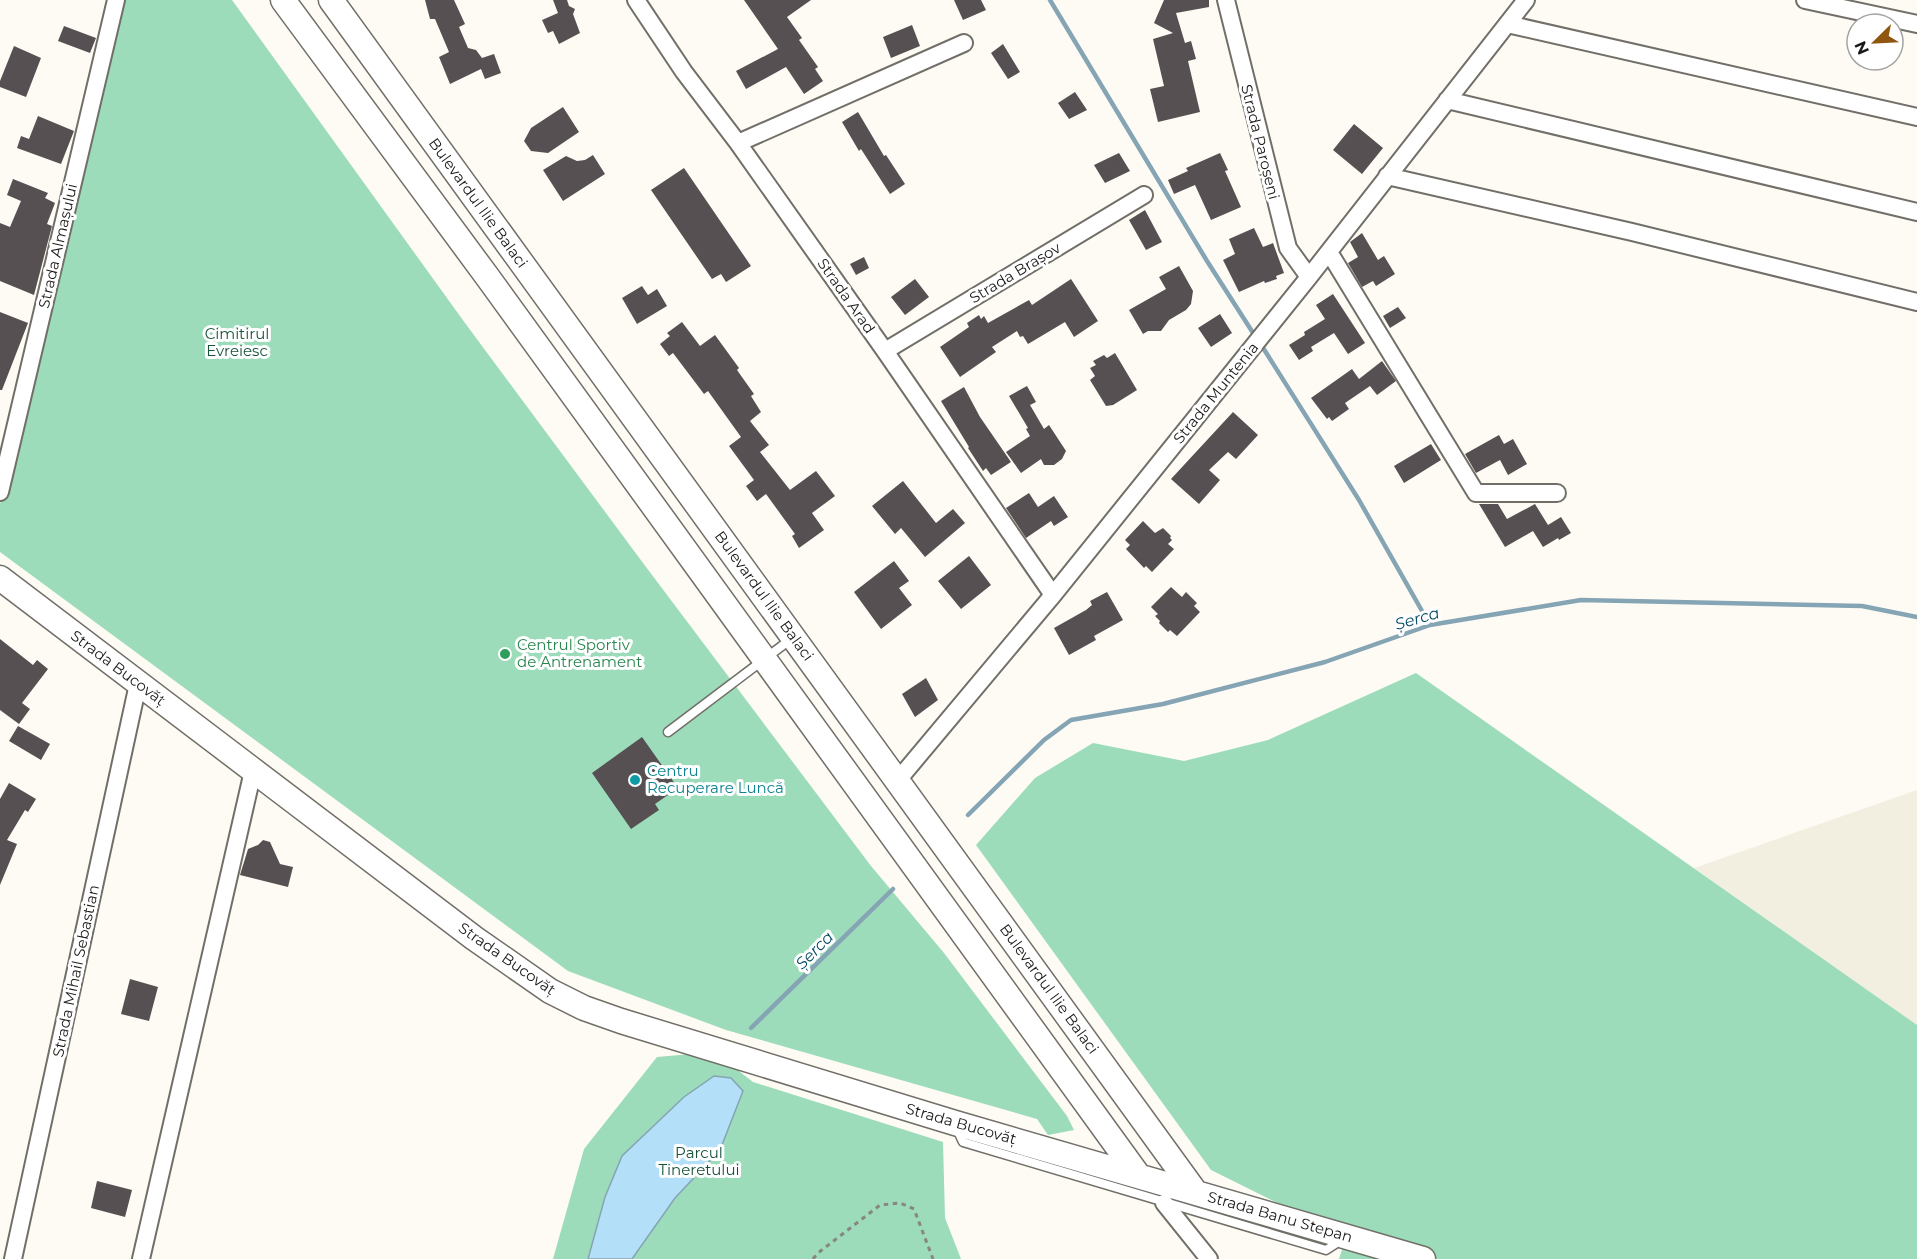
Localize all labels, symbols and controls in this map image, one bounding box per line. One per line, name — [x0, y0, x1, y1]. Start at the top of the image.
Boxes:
north arrow — [1845, 12, 1905, 72]
text: N — [1850, 38, 1873, 58]
street label: Strada Paroșeni — [1236, 82, 1284, 202]
street label: Bulevardul Ilie Balaci — [425, 134, 532, 271]
street label: Strada Almașului — [34, 182, 82, 310]
street label: Strada Brașov — [966, 238, 1065, 308]
street label: Strada Arad — [813, 254, 879, 337]
park label: Cimitirul Evreiesc — [205, 324, 269, 360]
street label: Strada Muntenia — [1169, 338, 1262, 447]
street label: Bulevardul Ilie Balaci — [711, 527, 818, 664]
water label: Șerca — [1393, 603, 1442, 635]
street label: Strada Bucovăț — [66, 626, 170, 710]
place label: Centrul Sportiv de Antrenament — [517, 635, 642, 671]
marker: Centrul Sportiv de Antrenament — [498, 647, 512, 661]
place label: Centru Recuperare Luncă — [647, 761, 784, 797]
marker: Centru Recuperare Luncă — [628, 773, 642, 787]
street label: Strada Mihail Sebastian — [48, 883, 103, 1059]
street label: Strada Bucovăț — [454, 918, 560, 1000]
street label: Bulevardul Ilie Balaci — [996, 920, 1103, 1057]
water label: Șerca — [792, 927, 838, 974]
street label: Strada Bucovăț — [903, 1099, 1019, 1149]
park label: Parcul Tineretului — [658, 1143, 740, 1179]
street label: Strada Banu Stepan — [1205, 1187, 1355, 1246]

